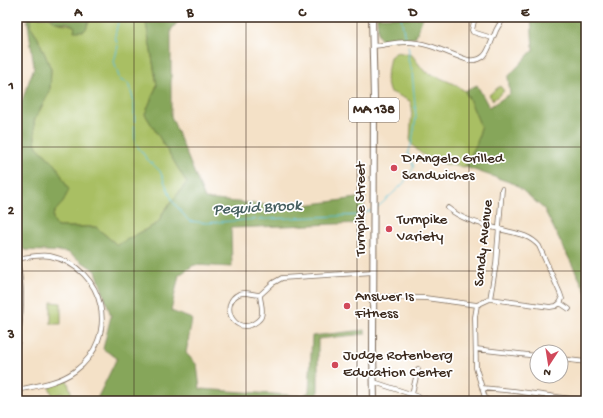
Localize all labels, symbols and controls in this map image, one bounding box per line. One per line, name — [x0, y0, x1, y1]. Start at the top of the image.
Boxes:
text: A — [73, 6, 83, 21]
text: B — [186, 6, 195, 21]
text: C — [297, 6, 307, 21]
text: D — [408, 6, 418, 21]
text: E — [521, 6, 530, 21]
text: 1 — [7, 79, 14, 94]
road number: MA 138 — [349, 98, 399, 122]
place label: D'Angelo Grilled Sandwiches — [401, 150, 505, 185]
street label: Turnpike Street — [352, 160, 370, 257]
marker: D'Angelo Grilled Sandwiches — [389, 163, 399, 173]
water label: Pequid Brook — [212, 197, 303, 221]
street label: Sandy Avenue — [470, 198, 498, 287]
text: 2 — [8, 204, 15, 219]
place label: Turnpike Variety — [396, 211, 448, 246]
marker: Turnpike Variety — [384, 224, 394, 234]
place label: Answer Is Fitness — [354, 288, 414, 323]
marker: Answer Is Fitness — [342, 301, 352, 311]
text: 3 — [7, 328, 15, 343]
north arrow — [529, 344, 569, 384]
place label: Judge Rotenberg Education Center — [343, 347, 453, 382]
marker: Judge Rotenberg Education Center — [330, 360, 340, 370]
text: N — [543, 365, 552, 378]

